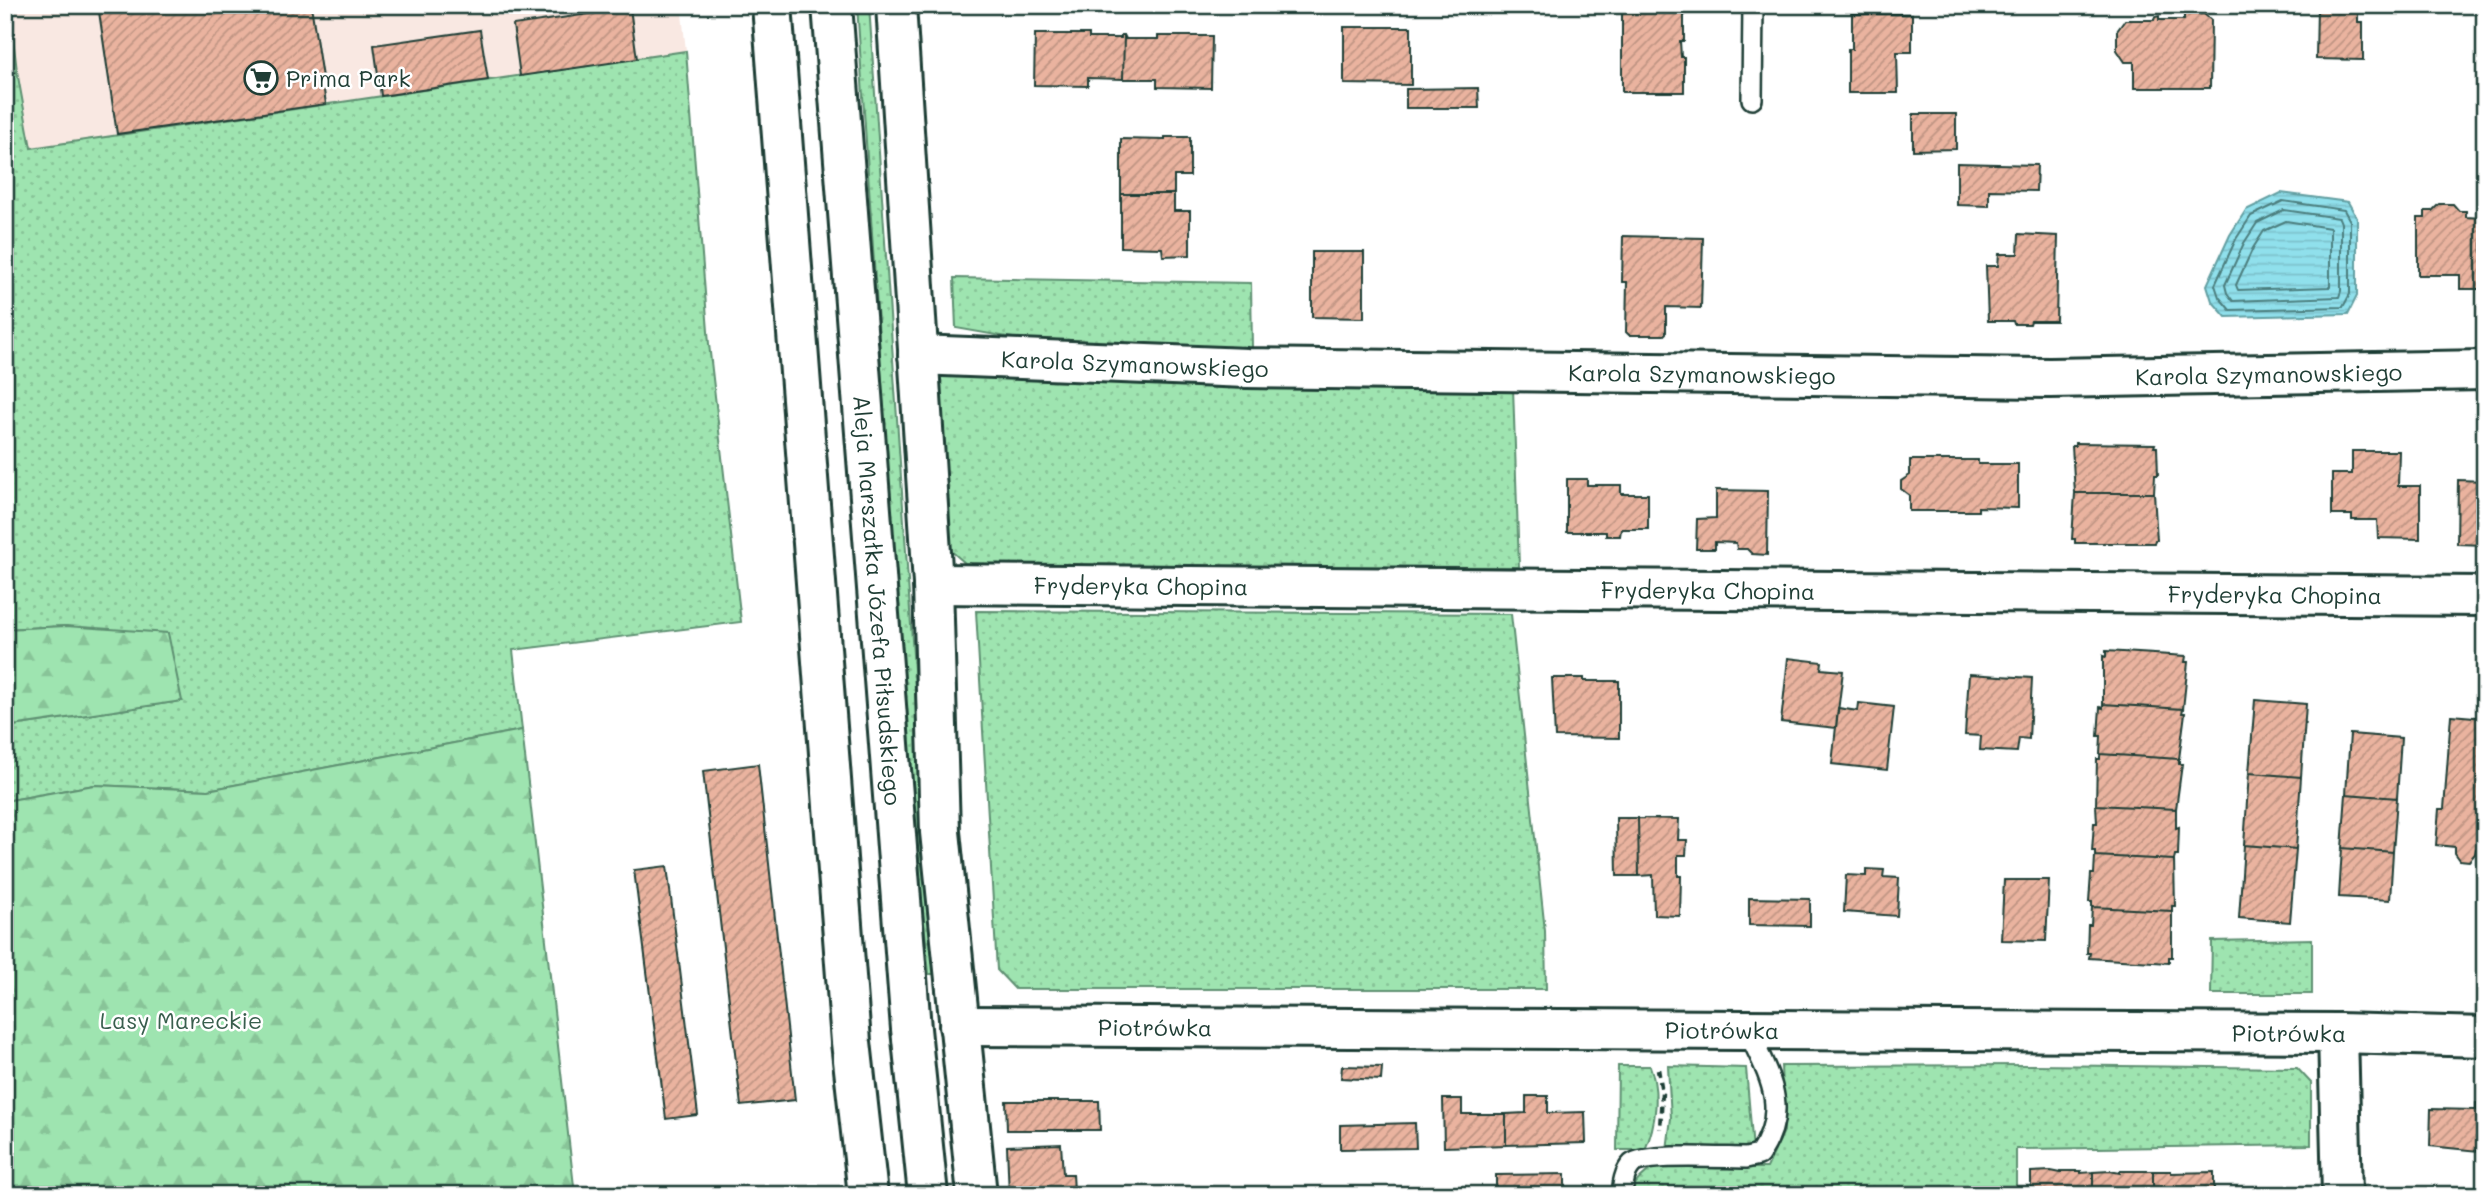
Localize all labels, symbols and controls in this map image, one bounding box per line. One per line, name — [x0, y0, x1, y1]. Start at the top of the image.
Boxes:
supermarket icon: Prima Park — [242, 59, 280, 97]
place label: Prima Park — [286, 63, 411, 93]
street label: Karola Szymanowskiego — [1001, 343, 1269, 383]
street label: Karola Szymanowskiego — [1568, 357, 1836, 390]
street label: Karola Szymanowskiego — [2135, 357, 2403, 391]
street label: Aleja Marszałka Józefa Piłsudskiego — [847, 394, 909, 806]
street label: Fryderyka Chopina — [1034, 570, 1248, 601]
street label: Fryderyka Chopina — [1601, 574, 1815, 606]
street label: Fryderyka Chopina — [2168, 579, 2382, 610]
park label: Lasy Mareckie — [100, 1005, 262, 1035]
street label: Piotrówka — [1098, 1012, 1212, 1042]
street label: Piotrówka — [1665, 1015, 1779, 1045]
street label: Piotrówka — [2232, 1017, 2347, 1048]

